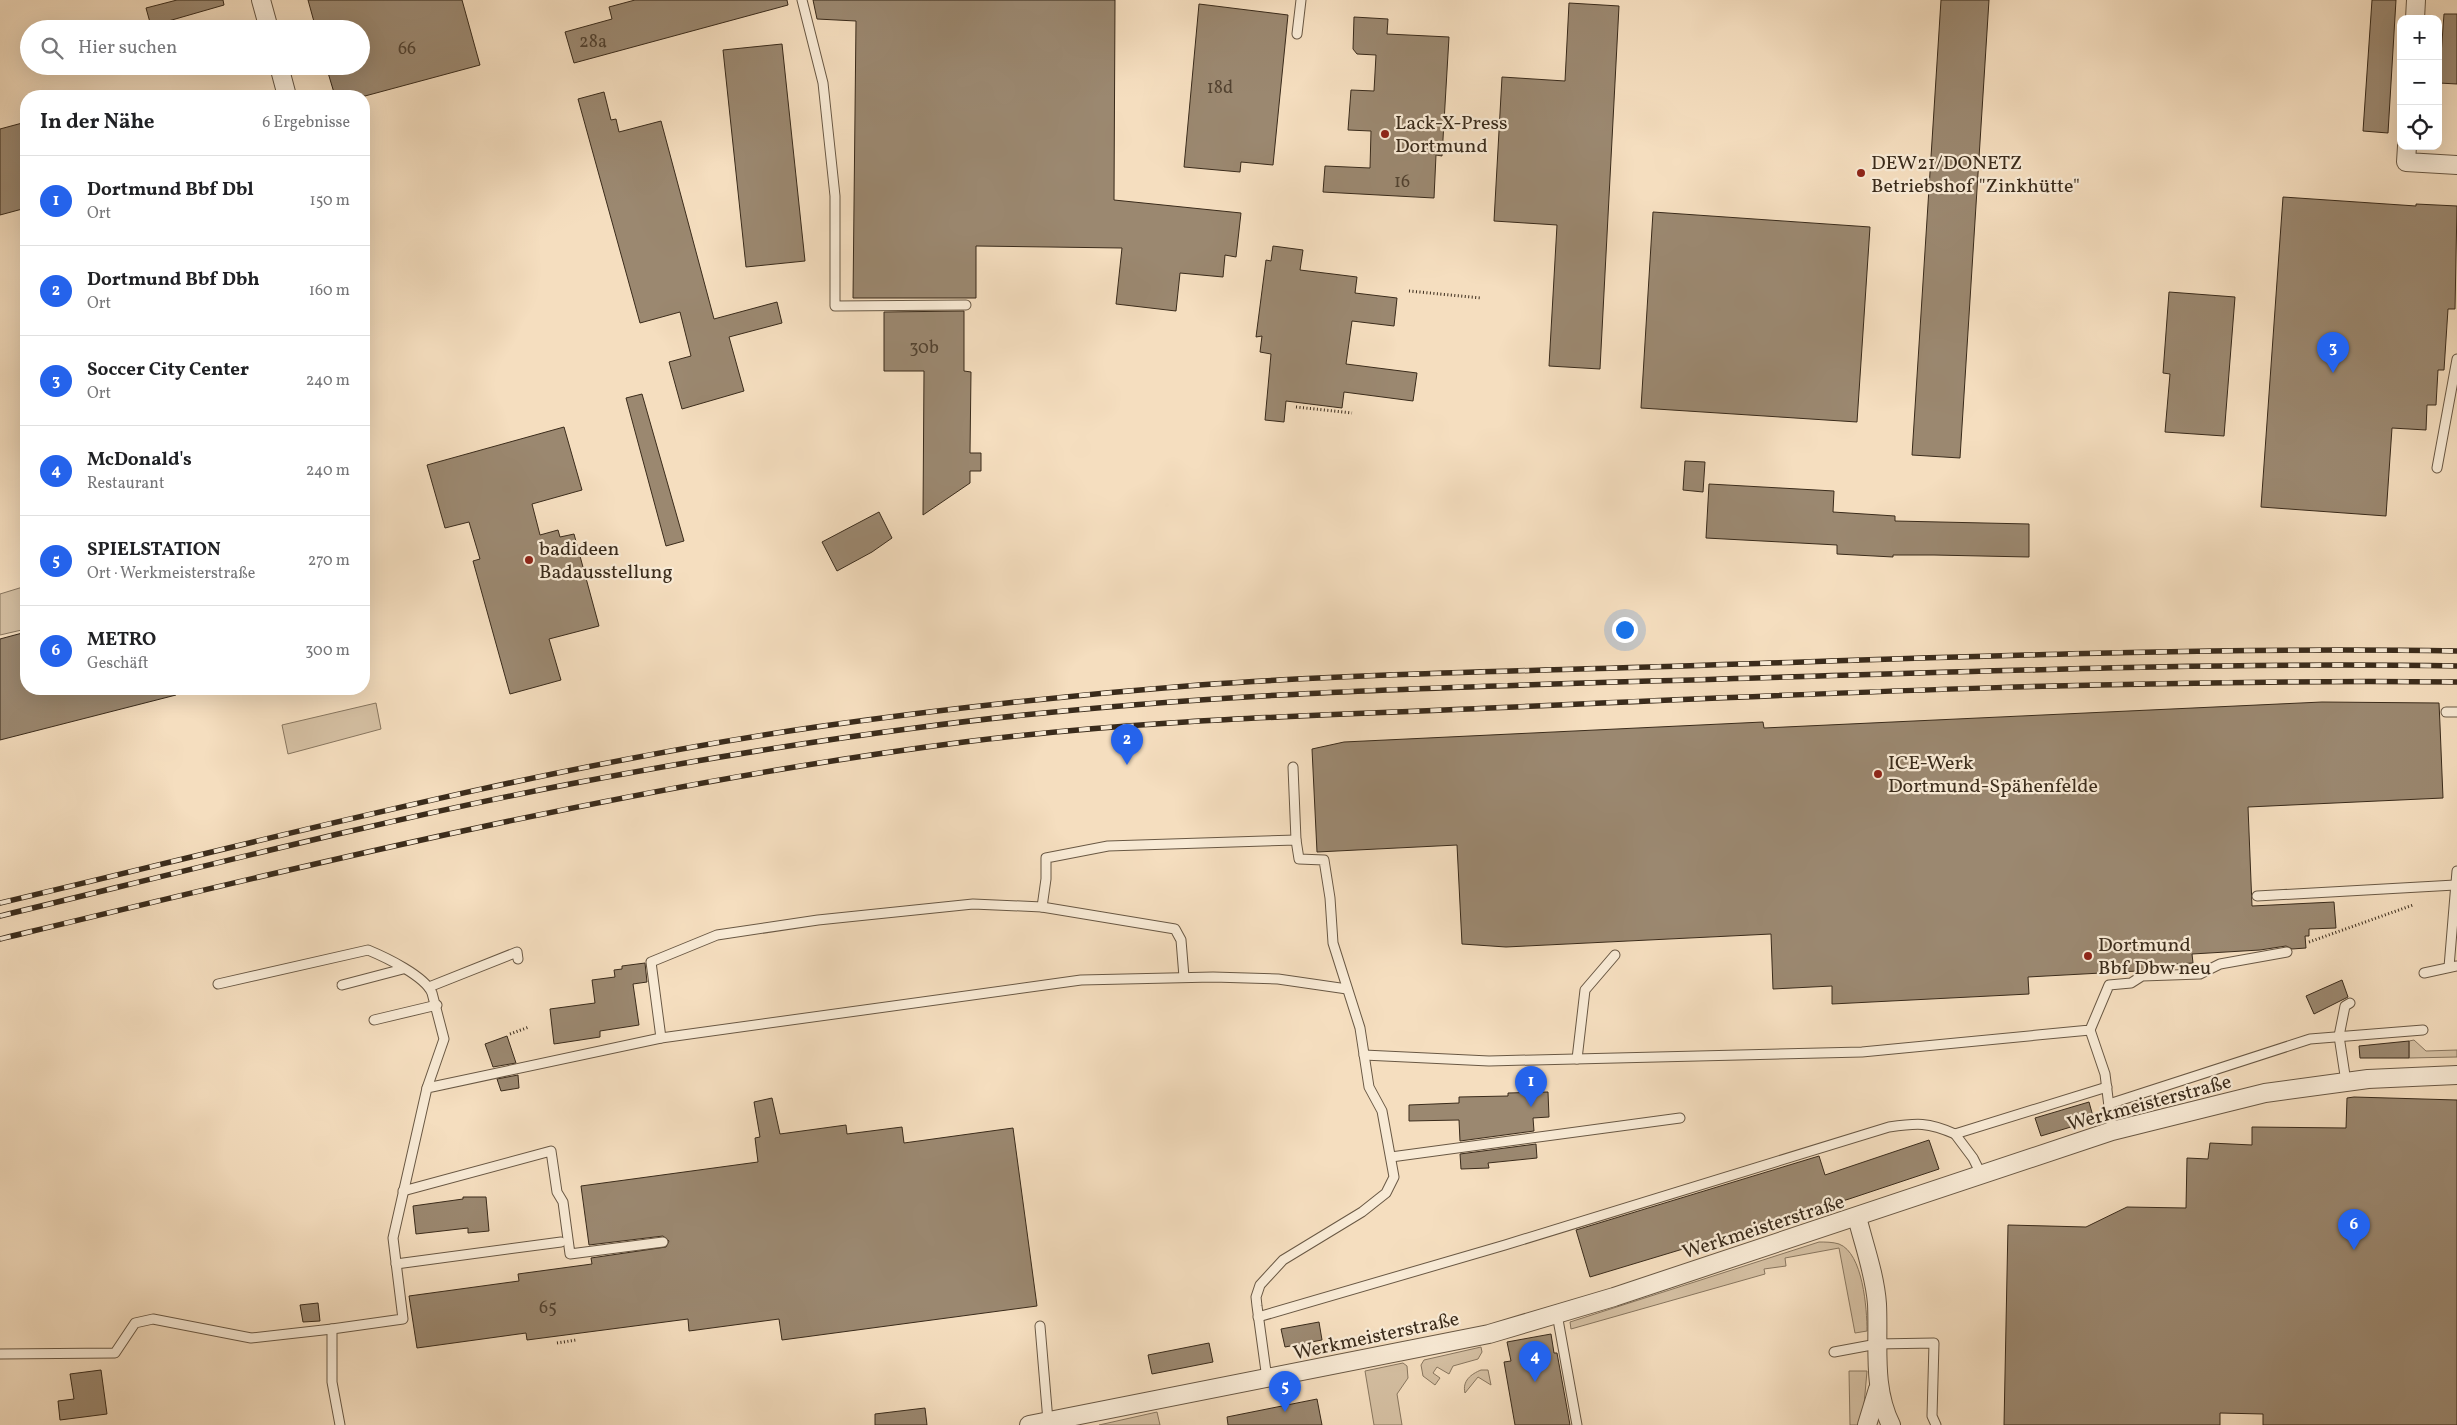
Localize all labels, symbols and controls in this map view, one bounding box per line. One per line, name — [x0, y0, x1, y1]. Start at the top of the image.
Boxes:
map controls — [2397, 15, 2442, 150]
button: + — [2397, 15, 2442, 60]
search box — [20, 20, 370, 75]
house number: 28a — [579, 30, 607, 55]
icon: search — [38, 34, 66, 62]
text: Hier suchen — [78, 35, 177, 61]
house number: 66 — [398, 37, 416, 62]
button: − — [2397, 60, 2442, 105]
house number: 18d — [1207, 76, 1233, 101]
button: locate — [2397, 105, 2442, 150]
text: In der Nähe — [40, 108, 155, 137]
place label: Lack-X-Press Dortmund — [1395, 110, 1508, 161]
text: 6 Ergebnisse — [262, 112, 350, 134]
marker: Lack-X-Press Dortmund — [1379, 128, 1391, 140]
place label: DEW21/DONETZ Betriebshof "Zinkhütte" — [1871, 150, 2080, 201]
marker: DEW21/DONETZ Betriebshof "Zinkhütte" — [1855, 167, 1867, 179]
house number: 16 — [1394, 170, 1410, 195]
text: Dortmund Bbf Dbl — [87, 177, 254, 203]
text: 1 — [53, 190, 59, 212]
text: 150 m — [309, 190, 350, 212]
text: Ort — [87, 203, 111, 225]
text: Dortmund Bbf Dbh — [87, 267, 260, 293]
text: 2 — [52, 280, 60, 302]
text: 160 m — [309, 280, 350, 302]
text: Ort — [87, 293, 111, 315]
pin: 3 — [2317, 332, 2349, 373]
house number: 30b — [909, 336, 939, 361]
text: Soccer City Center — [87, 357, 249, 383]
text: 3 — [52, 370, 60, 392]
text: 240 m — [306, 370, 350, 392]
text: Ort — [87, 383, 111, 405]
text: McDonald's — [87, 447, 192, 473]
text: 4 — [51, 460, 61, 482]
text: 240 m — [306, 460, 350, 482]
text: Restaurant — [87, 473, 165, 495]
place label: badideen Badausstellung — [539, 536, 673, 587]
text: SPIELSTATION — [87, 537, 221, 563]
text: 5 — [52, 550, 60, 572]
text: 270 m — [308, 550, 350, 572]
marker: badideen Badausstellung — [523, 554, 535, 566]
text: Ort · Werkmeisterstraße — [87, 563, 255, 585]
your location — [1612, 617, 1638, 643]
text: METRO — [87, 627, 156, 653]
text: 6 — [52, 640, 60, 662]
text: 300 m — [305, 640, 350, 662]
text: Geschäft — [87, 653, 148, 675]
pin: 2 — [1111, 724, 1143, 765]
place label: ICE-Werk Dortmund-Spähenfelde — [1888, 750, 2098, 801]
marker: ICE-Werk Dortmund-Spähenfelde — [1872, 768, 1884, 780]
place label: Dortmund Bbf Dbw neu — [2098, 932, 2211, 983]
marker: Dortmund Bbf Dbw neu — [2082, 950, 2094, 962]
pin: 1 — [1515, 1066, 1547, 1107]
street label: Werkmeisterstraße — [2064, 1069, 2235, 1139]
street label: Werkmeisterstraße — [1679, 1188, 1848, 1267]
pin: 6 — [2338, 1209, 2370, 1250]
house number: 65 — [539, 1296, 557, 1321]
street label: Werkmeisterstraße — [1291, 1306, 1462, 1368]
pin: 4 — [1519, 1341, 1551, 1382]
pin: 5 — [1269, 1371, 1301, 1412]

